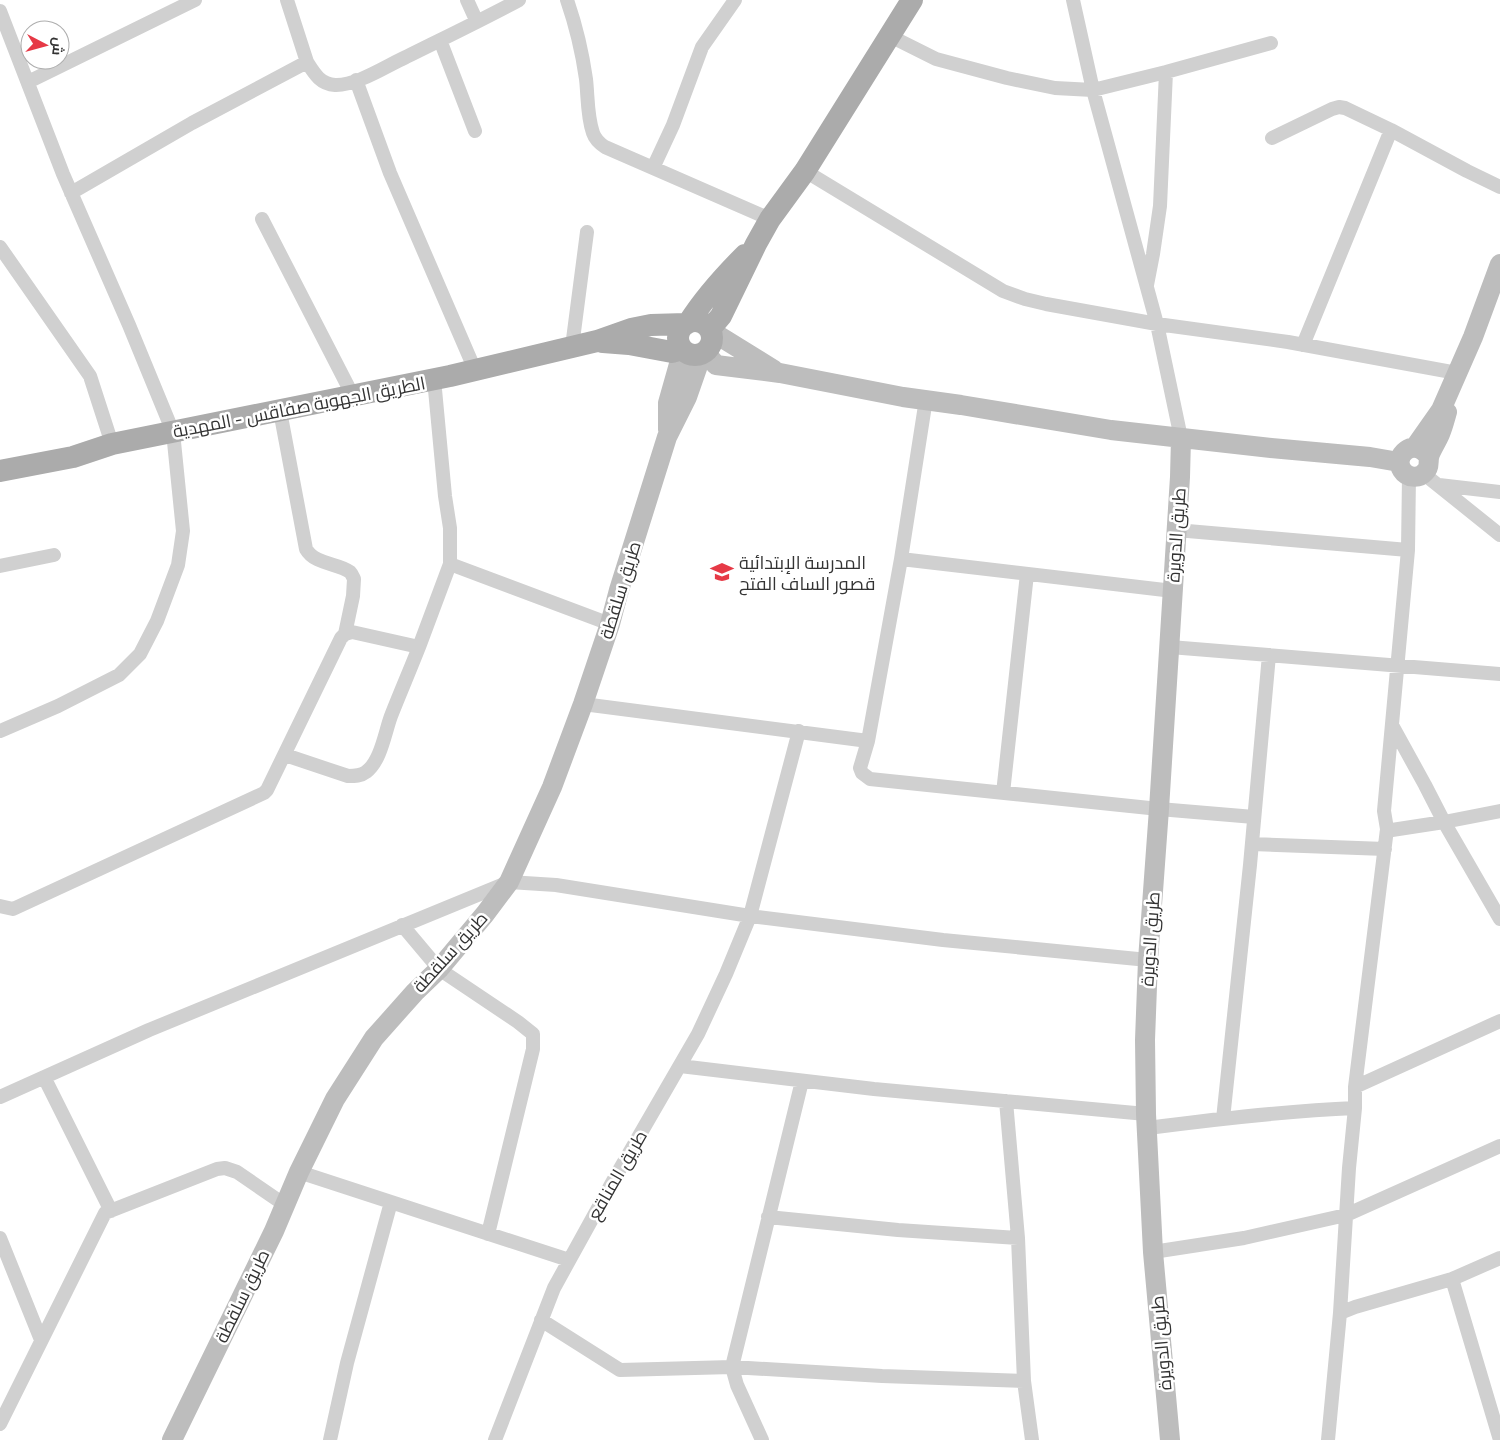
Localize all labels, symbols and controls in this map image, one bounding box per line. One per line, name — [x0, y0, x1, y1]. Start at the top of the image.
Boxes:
north arrow — [20, 20, 70, 70]
text: ش — [47, 36, 70, 56]
street label: الطريق الجهوية صفاقس - المهدية — [171, 369, 427, 445]
street label: طريق الدويرة — [1159, 487, 1193, 583]
street label: طريق سلقطة — [592, 538, 648, 642]
place label: المدرسة الإبتدائية قصور الساف الفتح — [739, 549, 875, 597]
school or university icon: المدرسة الإبتدائية قصور الساف الفتح — [709, 559, 735, 585]
street label: طريق الدويرة — [1133, 891, 1167, 987]
street label: طريق سلقطة — [406, 905, 494, 999]
street label: طريق المناقع — [580, 1125, 654, 1225]
street label: طريق سلقطة — [208, 1245, 276, 1347]
street label: طريق الدويرة — [1143, 1294, 1179, 1392]

